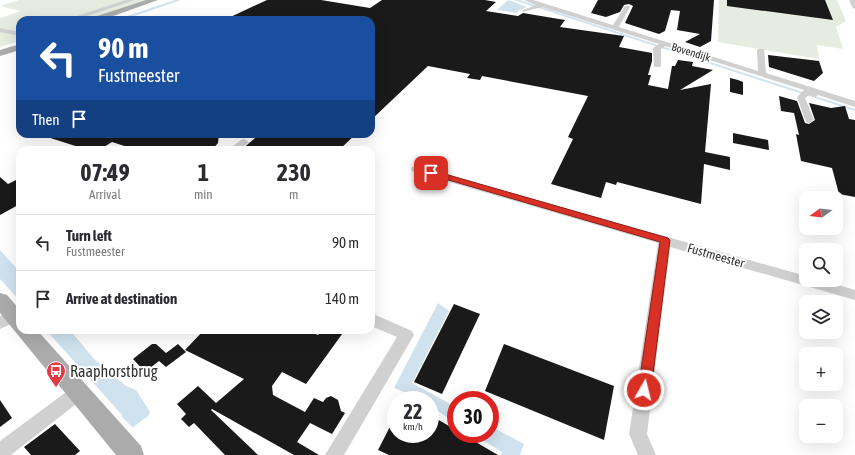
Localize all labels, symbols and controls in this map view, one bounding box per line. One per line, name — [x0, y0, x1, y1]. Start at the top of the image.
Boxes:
icon: left — [32, 32, 84, 84]
text: 90 m — [98, 32, 148, 64]
street label: Bovendijk — [670, 40, 712, 64]
text: Fustmeester — [98, 65, 179, 86]
icon: arrive — [68, 108, 90, 130]
text: Then — [32, 111, 60, 128]
pin — [414, 156, 448, 190]
text: 07:49 — [80, 159, 130, 186]
text: 1 — [198, 159, 209, 186]
text: 230 — [277, 159, 311, 186]
icon: arrive — [420, 162, 442, 184]
text: Arrival — [89, 187, 121, 202]
text: min — [194, 187, 213, 202]
text: m — [289, 187, 298, 202]
north arrow — [799, 191, 843, 235]
map controls — [799, 191, 843, 443]
text: Turn left — [66, 227, 112, 244]
icon: left — [32, 232, 54, 254]
text: 90 m — [332, 234, 359, 251]
street label: Fustmeester — [686, 240, 746, 271]
button: search — [799, 243, 843, 287]
text: Fustmeester — [66, 244, 125, 259]
icon: arrive — [32, 288, 54, 310]
text: Arrive at destination — [66, 290, 177, 307]
text: 140 m — [325, 290, 359, 307]
button: layers — [799, 295, 843, 339]
button: + — [799, 347, 843, 391]
bus stop icon: Raaphorstbrug — [45, 360, 67, 388]
place label: Raaphorstbrug — [70, 362, 158, 381]
position arrow — [623, 369, 665, 411]
speed limit sign: 30 — [447, 391, 499, 443]
button: − — [799, 399, 843, 443]
text: 22 — [404, 400, 422, 423]
text: km/h — [403, 421, 423, 432]

